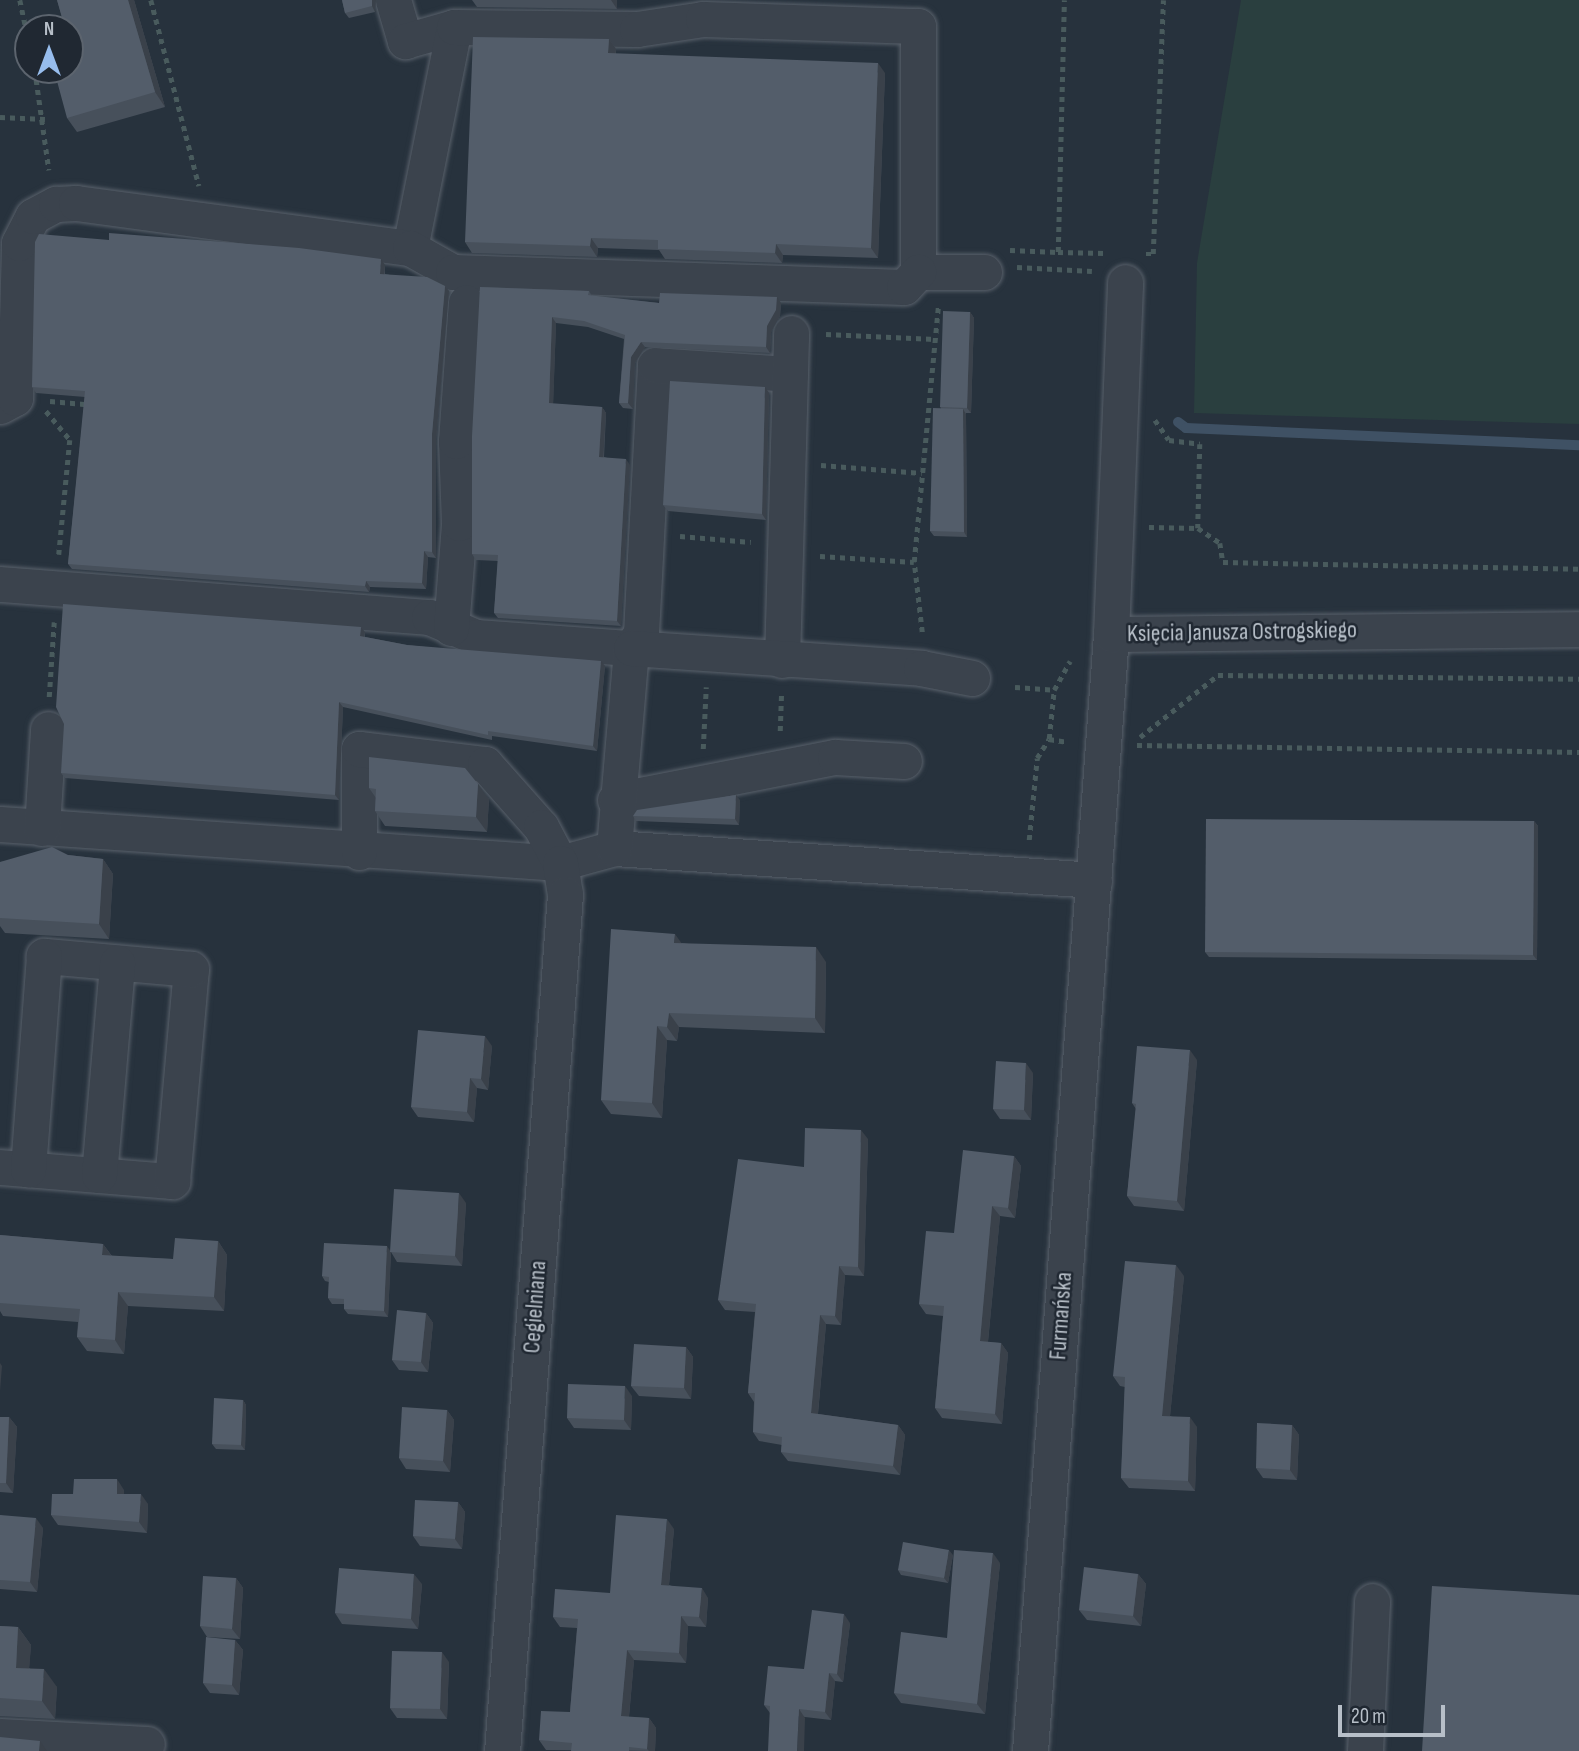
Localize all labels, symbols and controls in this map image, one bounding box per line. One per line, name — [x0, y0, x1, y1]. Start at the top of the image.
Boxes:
north arrow — [14, 14, 84, 84]
text: N — [44, 18, 54, 41]
street label: Księcia Janusza Ostrogskiego — [1127, 616, 1357, 648]
street label: Cegielniana — [517, 1260, 553, 1354]
street label: Furmańska — [1044, 1271, 1078, 1361]
scale bar — [1341, 1692, 1448, 1736]
text: 20 m — [1351, 1704, 1386, 1729]

